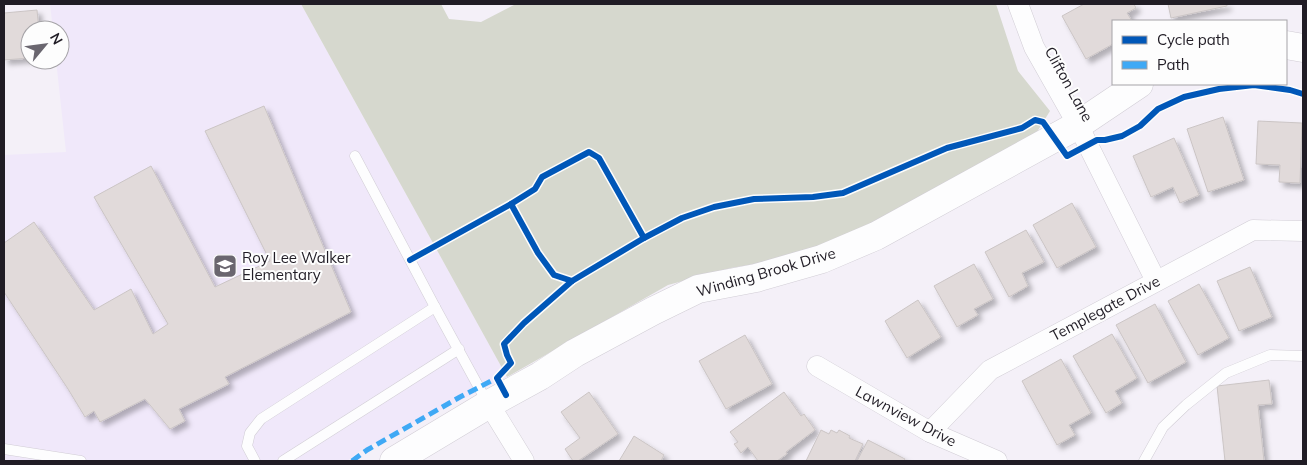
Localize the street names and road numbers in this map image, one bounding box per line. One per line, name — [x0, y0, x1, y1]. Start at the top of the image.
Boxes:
street label: Clifton Lane — [1041, 43, 1097, 125]
street label: Winding Brook Drive — [694, 243, 838, 301]
street label: Templegate Drive — [1047, 271, 1163, 345]
street label: Lawnview Drive — [852, 381, 960, 451]

